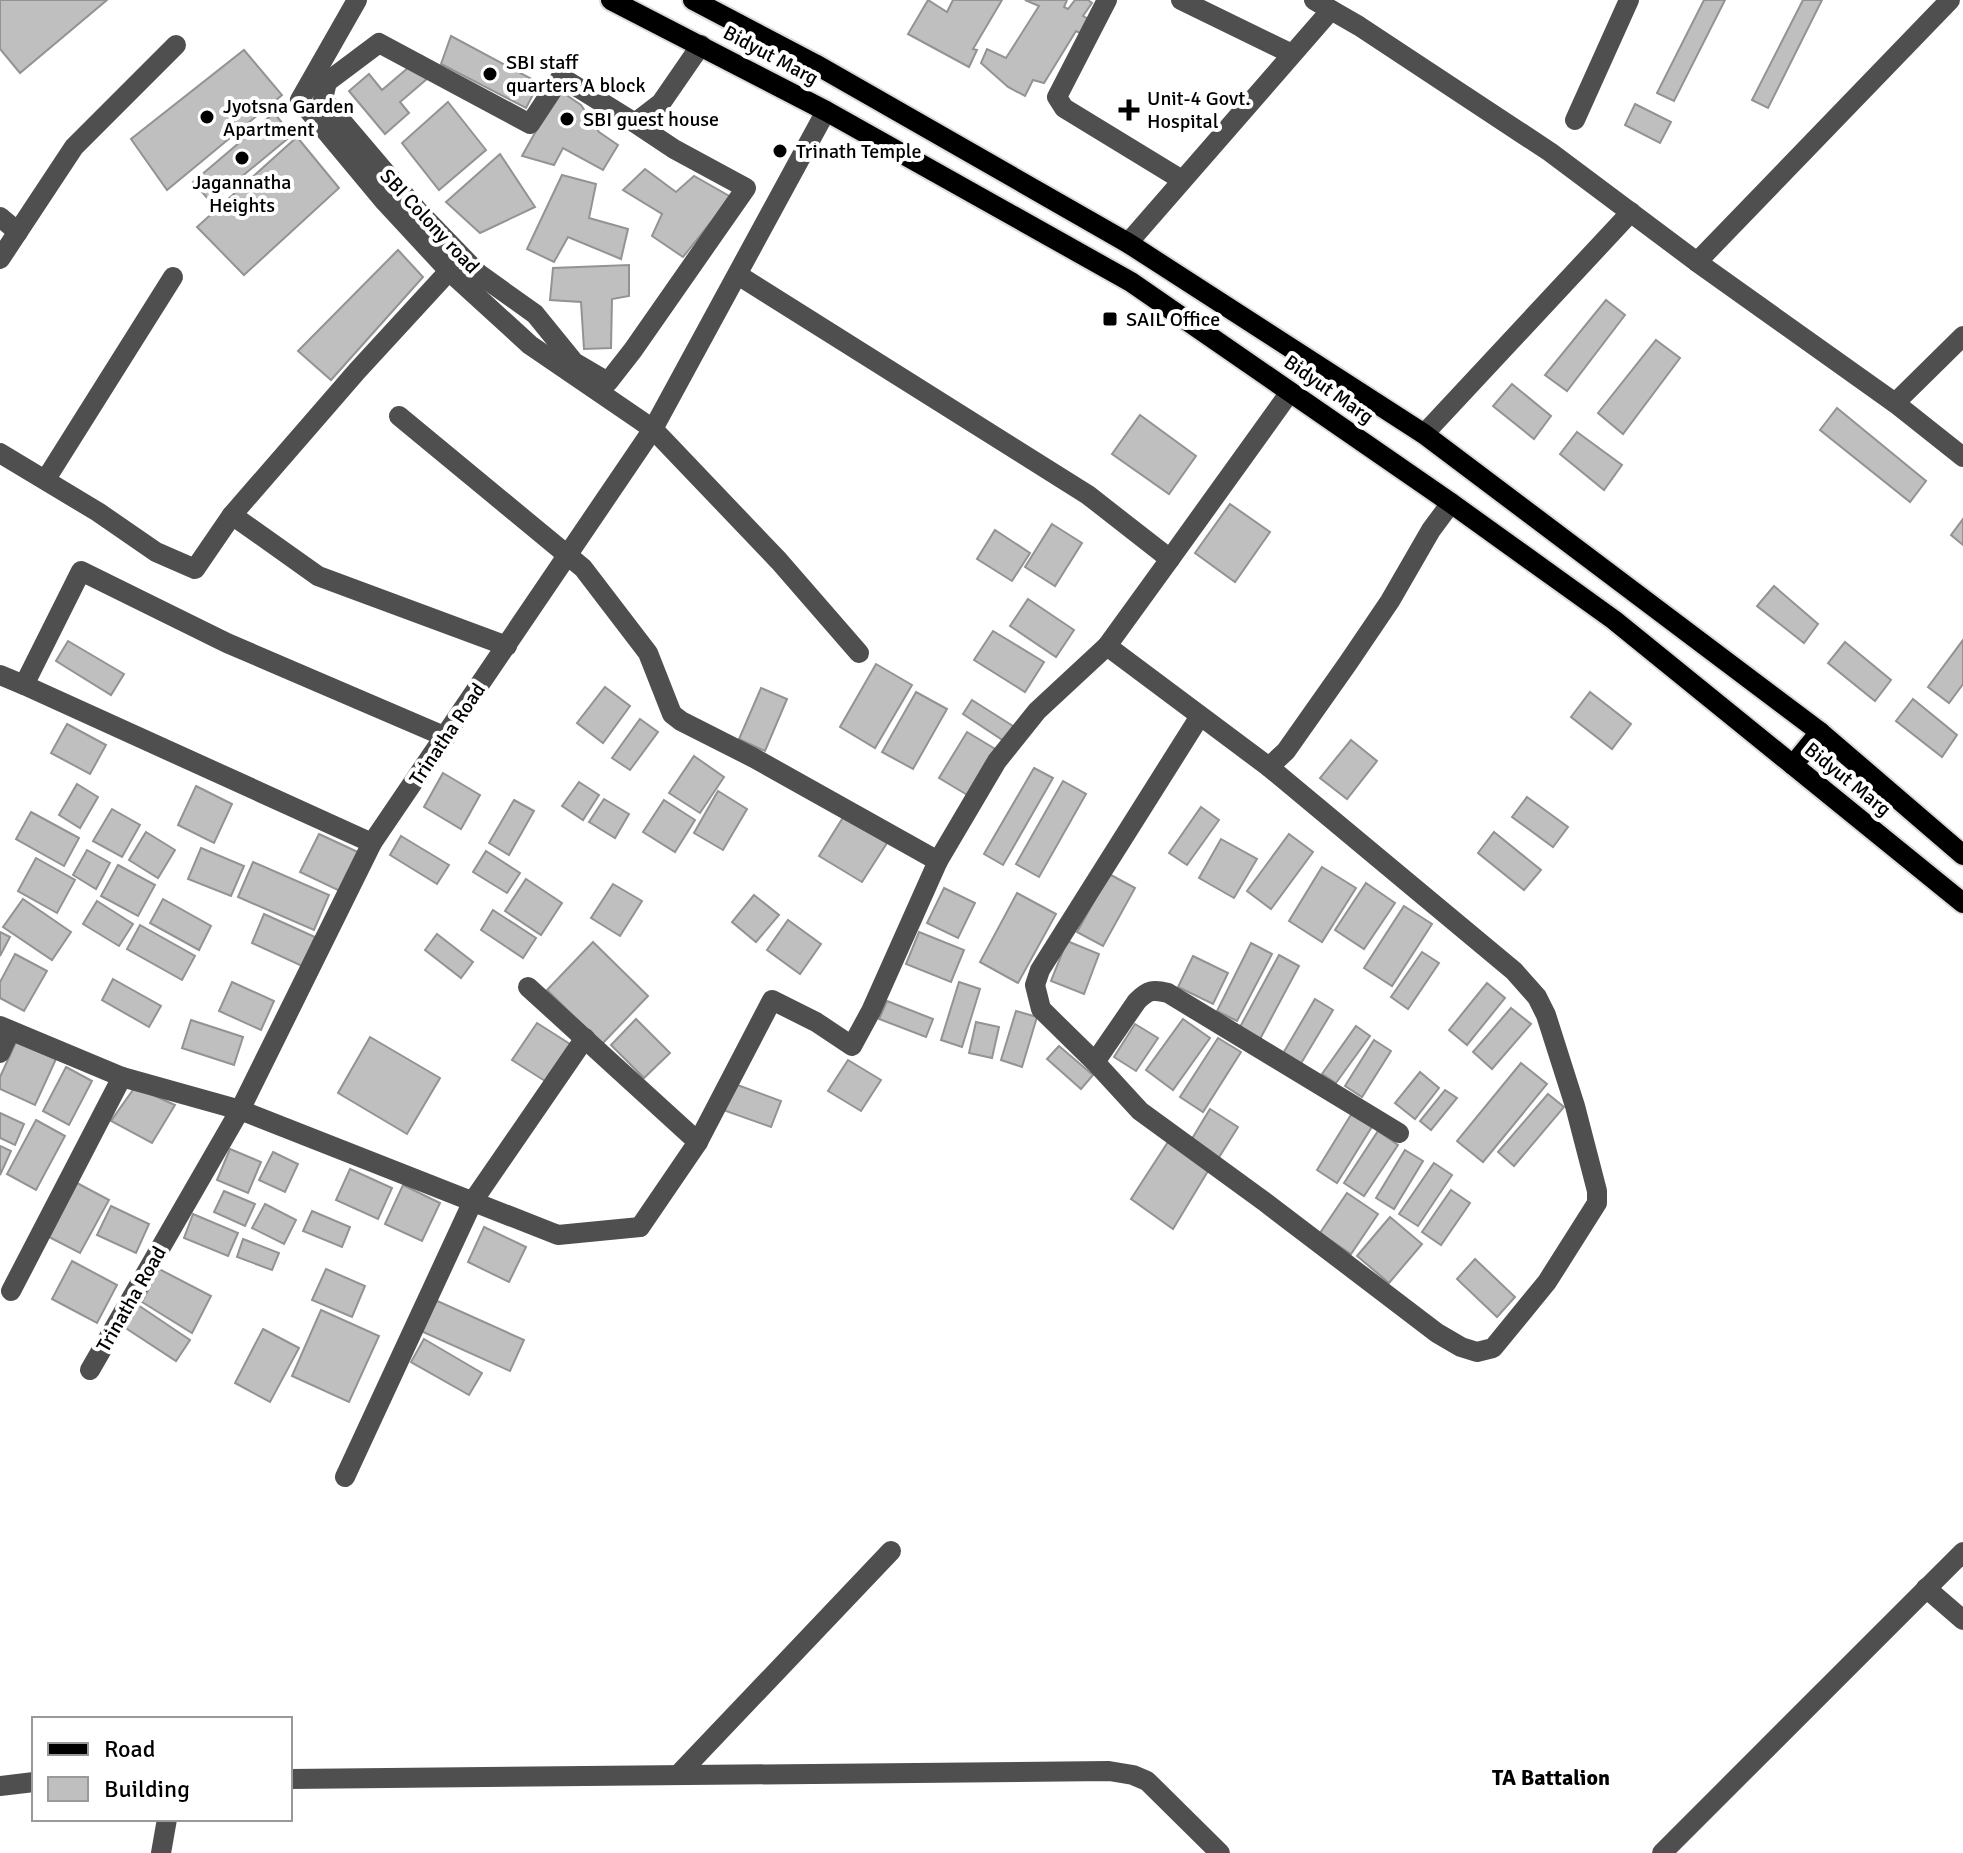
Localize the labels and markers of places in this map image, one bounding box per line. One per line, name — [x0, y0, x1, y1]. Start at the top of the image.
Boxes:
place label: SBI staff quarters A block — [506, 50, 645, 98]
marker: SBI staff quarters A block — [481, 65, 499, 83]
place label: Unit-4 Govt. Hospital — [1147, 86, 1251, 134]
place label: Jyotsna Garden Apartment — [223, 94, 354, 142]
marker: Unit-4 Govt. Hospital — [1118, 99, 1140, 121]
place label: SBI guest house — [583, 107, 719, 132]
marker: Jyotsna Garden Apartment — [198, 108, 216, 126]
marker: SBI guest house — [558, 110, 576, 128]
place label: Trinath Temple — [796, 139, 922, 164]
marker: Trinath Temple — [771, 142, 789, 160]
marker: Jagannatha Heights — [233, 149, 251, 167]
place label: Jagannatha Heights — [193, 170, 291, 218]
place label: SAIL Office — [1126, 307, 1220, 332]
marker: SAIL Office — [1101, 310, 1119, 328]

